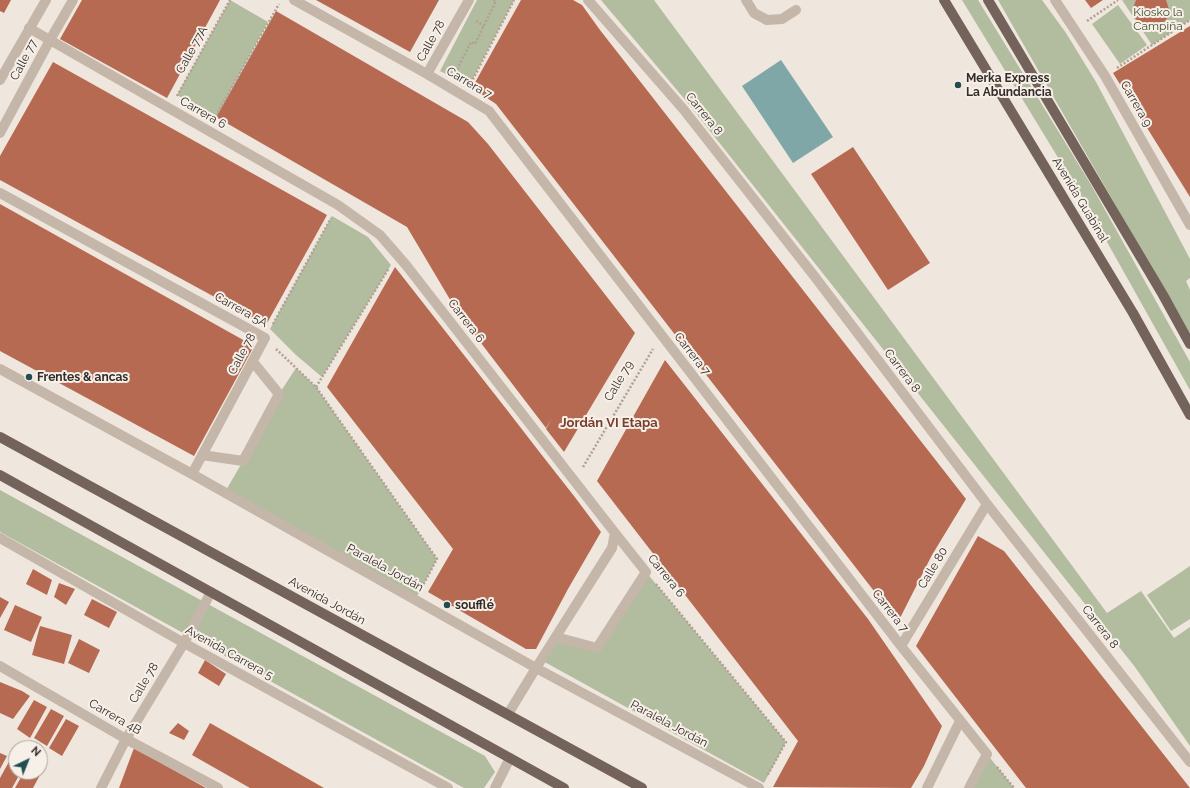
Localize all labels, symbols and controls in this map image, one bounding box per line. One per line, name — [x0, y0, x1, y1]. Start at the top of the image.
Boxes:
park label: Kiosko la Campiña — [1133, 5, 1183, 33]
street label: Calle 78 — [414, 18, 448, 64]
street label: Calle 77A — [173, 24, 211, 76]
street label: Calle 77 — [7, 37, 41, 83]
street label: Carrera 7 — [444, 64, 494, 102]
place label: Merka Express La Abundancia — [966, 71, 1052, 99]
street label: Carrera 9 — [1117, 78, 1155, 130]
marker: Merka Express La Abundancia — [953, 80, 963, 90]
street label: Carrera 8 — [682, 90, 726, 138]
street label: Carrera 6 — [177, 94, 229, 132]
street label: Avenida Guabinal — [1049, 155, 1111, 245]
street label: Carrera 5A — [212, 290, 270, 330]
street label: Carrera 6 — [445, 296, 487, 346]
street label: Carrera 7 — [671, 330, 713, 378]
street label: Calle 78 — [225, 331, 259, 377]
street label: Carrera 8 — [881, 346, 923, 396]
street label: Calle 79 — [601, 358, 637, 404]
place label: Frentes & ancas — [37, 370, 128, 384]
marker: Frentes & ancas — [24, 372, 34, 382]
district label: Jordán VI Etapa — [560, 415, 658, 431]
street label: Paralela Jordán — [344, 541, 426, 595]
street label: Calle 80 — [915, 545, 951, 591]
street label: Carrera 6 — [644, 552, 688, 600]
street label: Avenida Jordán — [286, 574, 368, 628]
street label: Carrera 7 — [869, 587, 911, 635]
place label: soufflé — [455, 598, 494, 612]
marker: soufflé — [442, 600, 452, 610]
street label: Carrera 8 — [1079, 602, 1121, 652]
street label: Avenida Carrera 5 — [183, 623, 275, 683]
street label: Calle 78 — [126, 660, 162, 706]
street label: Carrera 4B — [86, 696, 144, 738]
street label: Paralela Jordán — [628, 698, 710, 750]
north arrow — [8, 740, 48, 780]
text: N — [28, 744, 43, 759]

